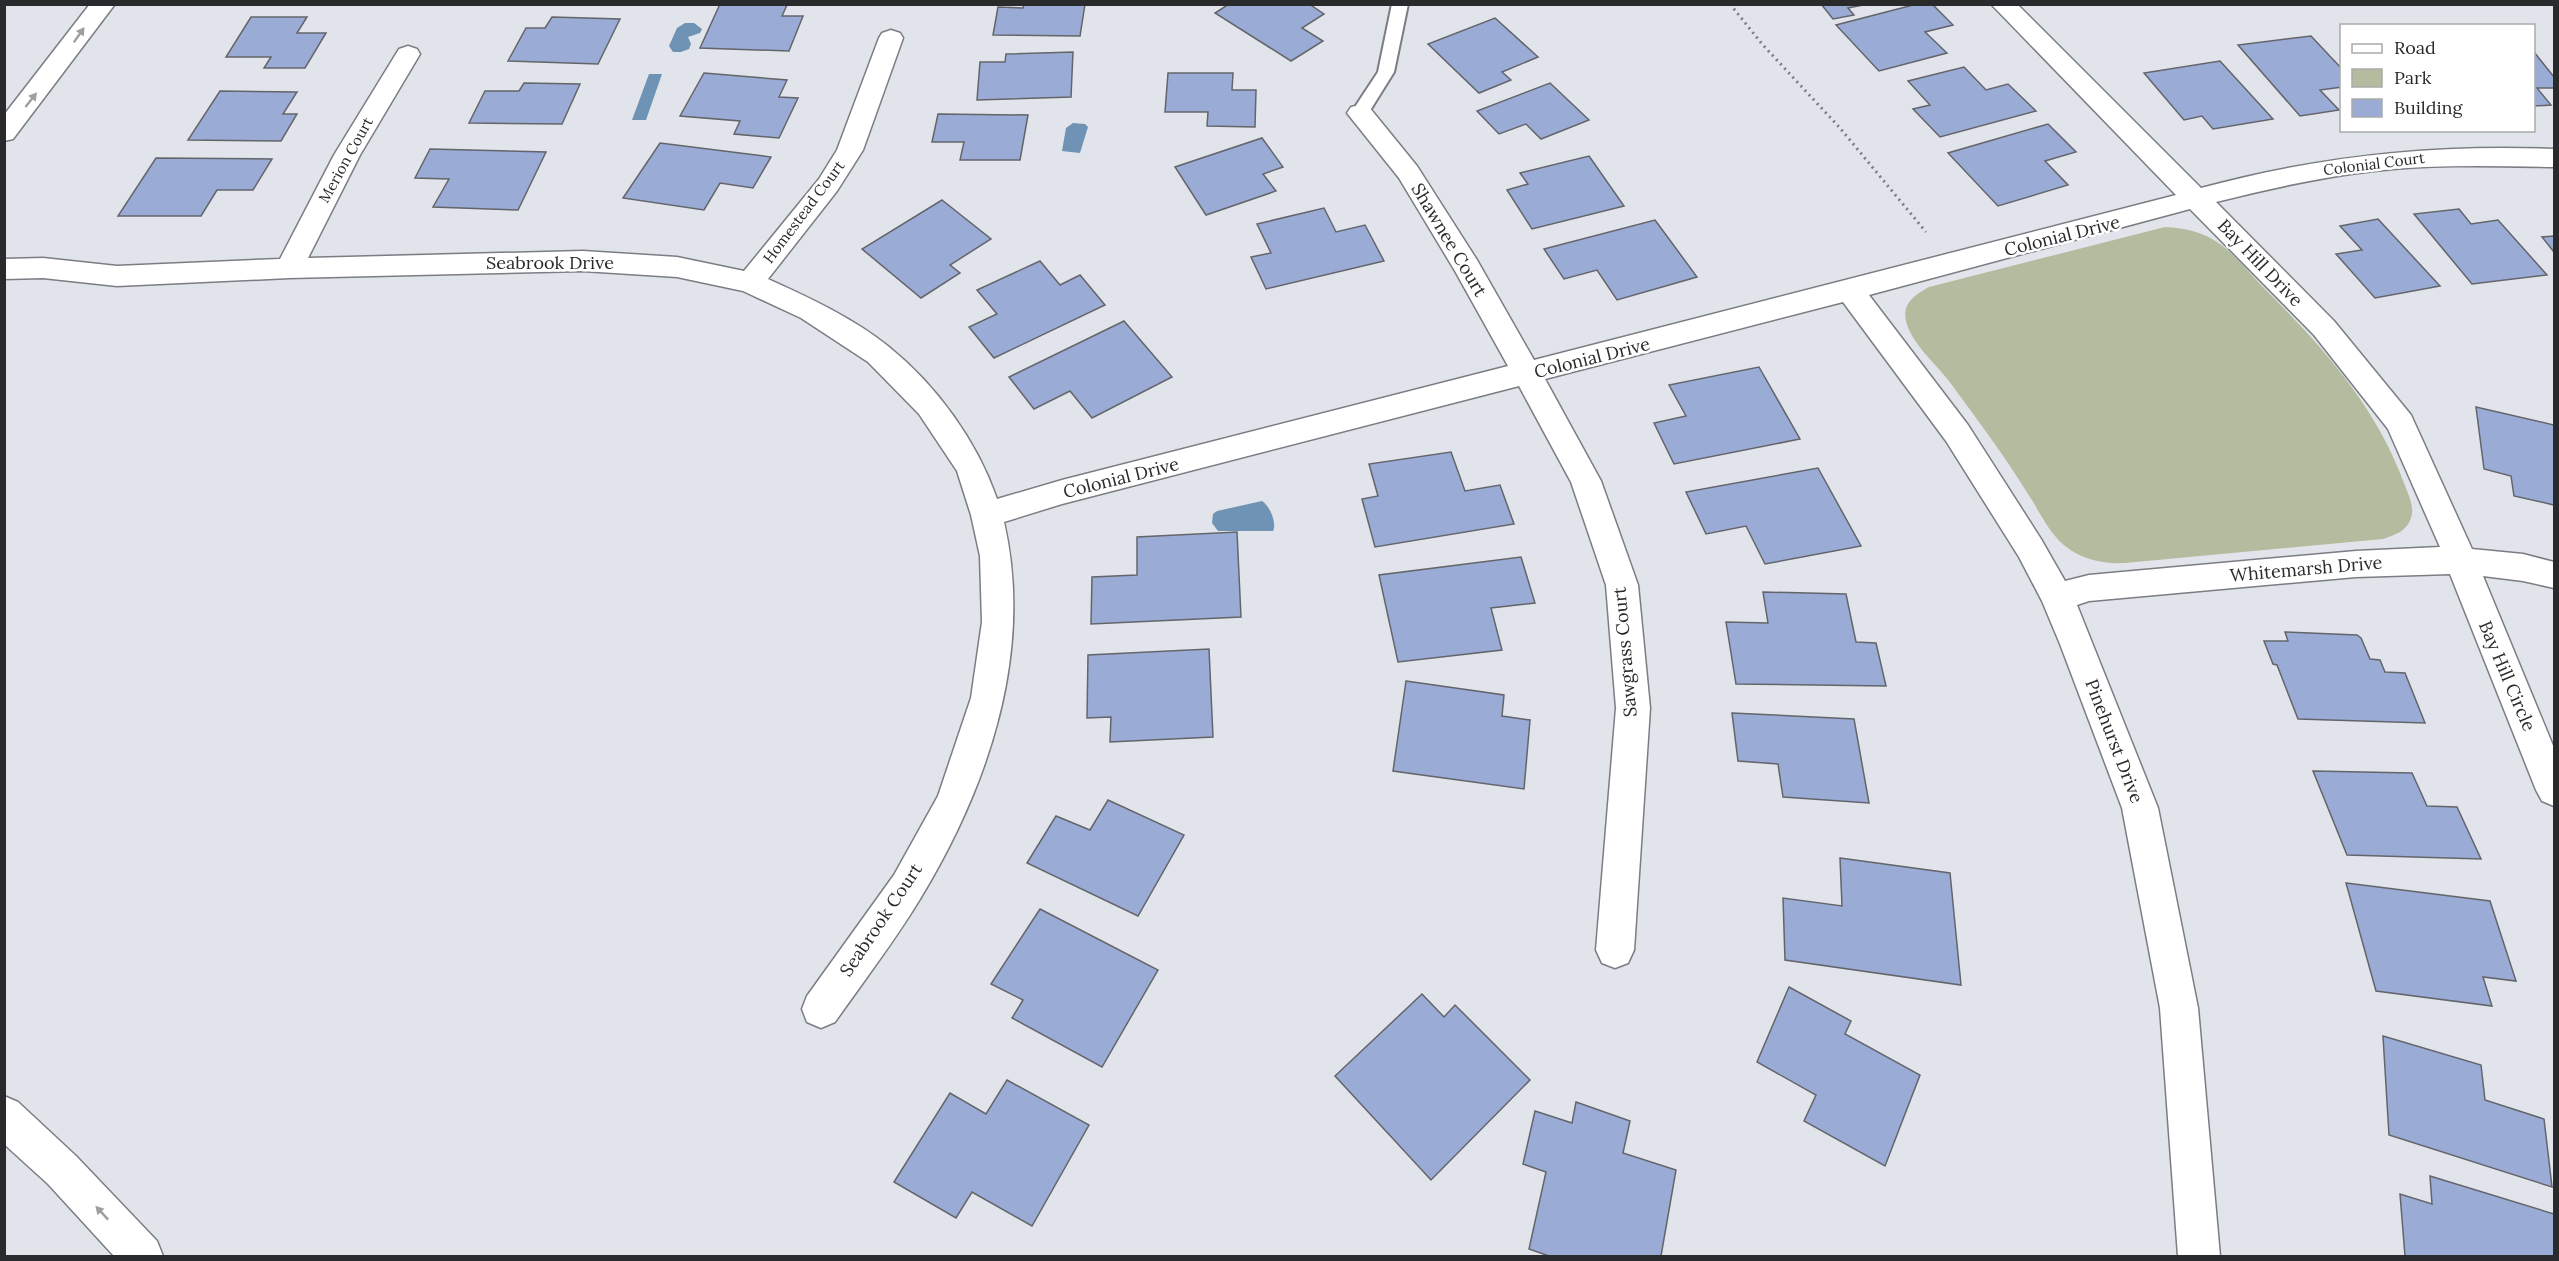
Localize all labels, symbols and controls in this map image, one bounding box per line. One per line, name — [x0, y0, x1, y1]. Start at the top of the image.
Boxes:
legend — [2340, 24, 2535, 132]
one-way arrow — [73, 28, 85, 44]
text: Road — [2394, 36, 2436, 59]
text: Park — [2394, 66, 2432, 89]
one-way arrow — [24, 93, 36, 108]
text: Building — [2394, 96, 2464, 119]
street label: Merion Court — [314, 113, 377, 206]
street label: Colonial Court — [2322, 148, 2426, 179]
street label: Homestead Court — [759, 156, 849, 267]
street label: Shawnee Court — [1407, 179, 1492, 301]
street label: Colonial Drive — [2002, 210, 2122, 261]
street label: Bay Hill Drive — [2213, 214, 2308, 311]
street label: Seabrook Drive — [486, 251, 614, 274]
street label: Colonial Drive — [1532, 332, 1652, 383]
street label: Colonial Drive — [1061, 452, 1181, 503]
street label: Whitemarsh Drive — [2229, 550, 2384, 587]
street label: Sawgrass Court — [1607, 586, 1642, 718]
street label: Bay Hill Circle — [2474, 617, 2541, 735]
street label: Pinehurst Drive — [2080, 676, 2149, 806]
street label: Seabrook Court — [834, 859, 927, 981]
one-way arrow — [95, 1206, 109, 1221]

